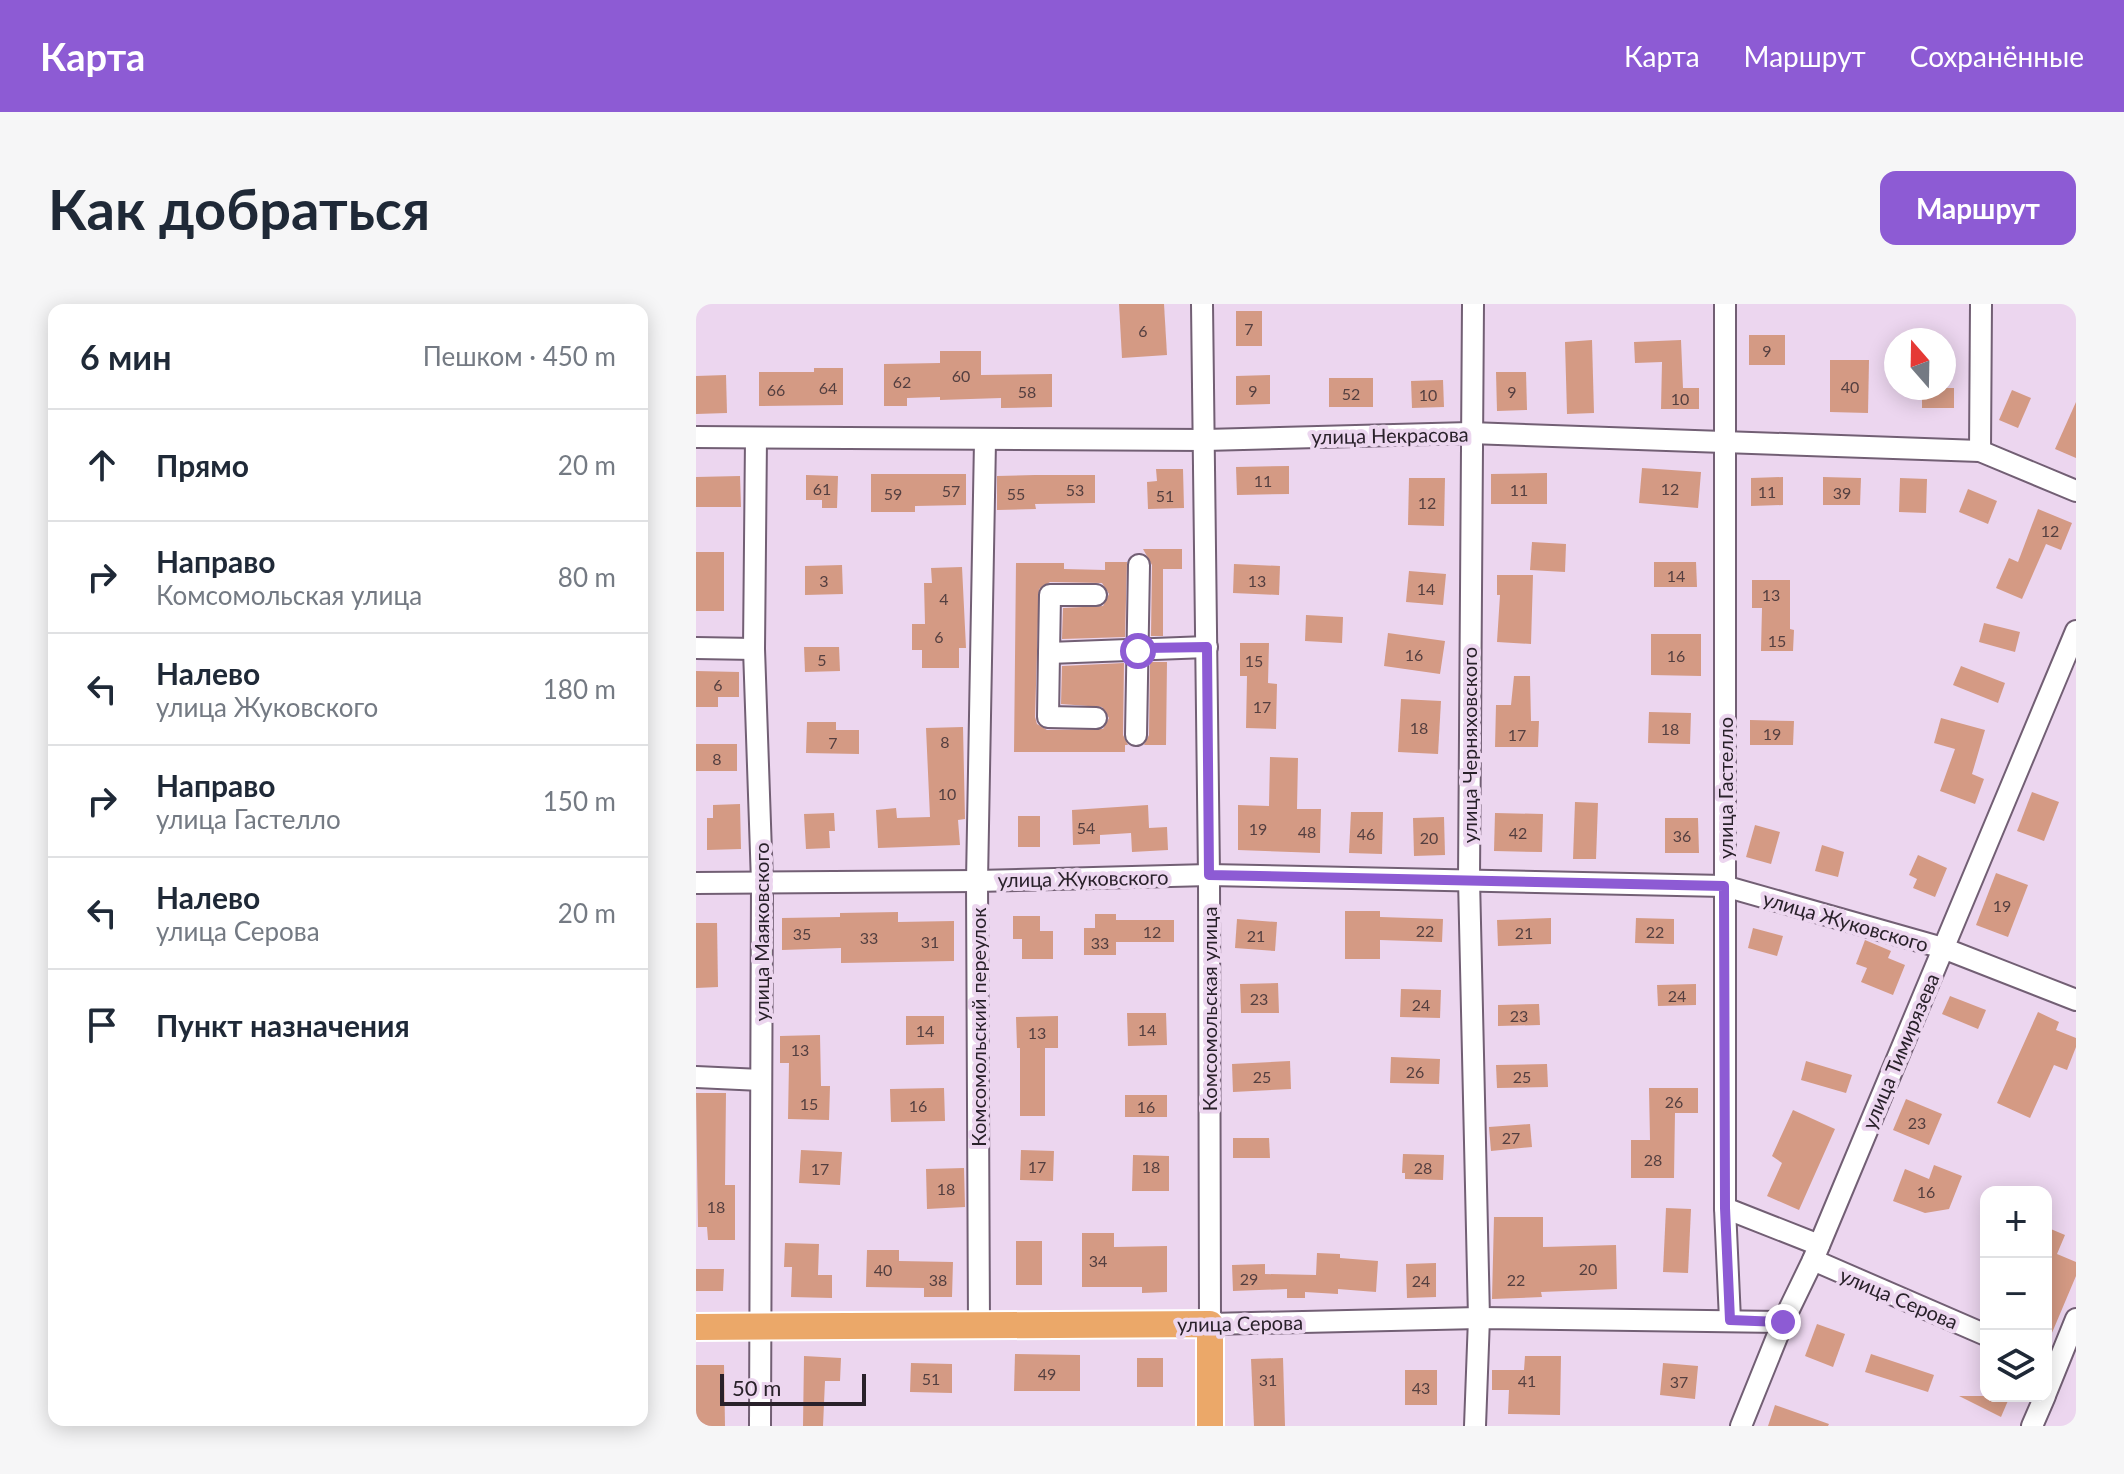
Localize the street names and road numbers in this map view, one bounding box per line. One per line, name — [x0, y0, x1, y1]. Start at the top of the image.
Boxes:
street label: улица Некрасова — [1311, 422, 1469, 448]
street label: улица Черняховского — [1457, 647, 1481, 843]
street label: улица Гастелло — [1713, 717, 1737, 859]
street label: улица Маяковского — [749, 842, 773, 1022]
street label: улица Жуковского — [997, 865, 1169, 891]
street label: улица Жуковского — [1761, 886, 1931, 956]
street label: Комсомольский переулок — [966, 907, 990, 1147]
street label: Комсомольская улица — [1197, 907, 1221, 1111]
street label: улица Тимирязева — [1856, 969, 1944, 1133]
street label: улица Серова — [1836, 1262, 1962, 1334]
street label: улица Серова — [1177, 1310, 1303, 1336]

